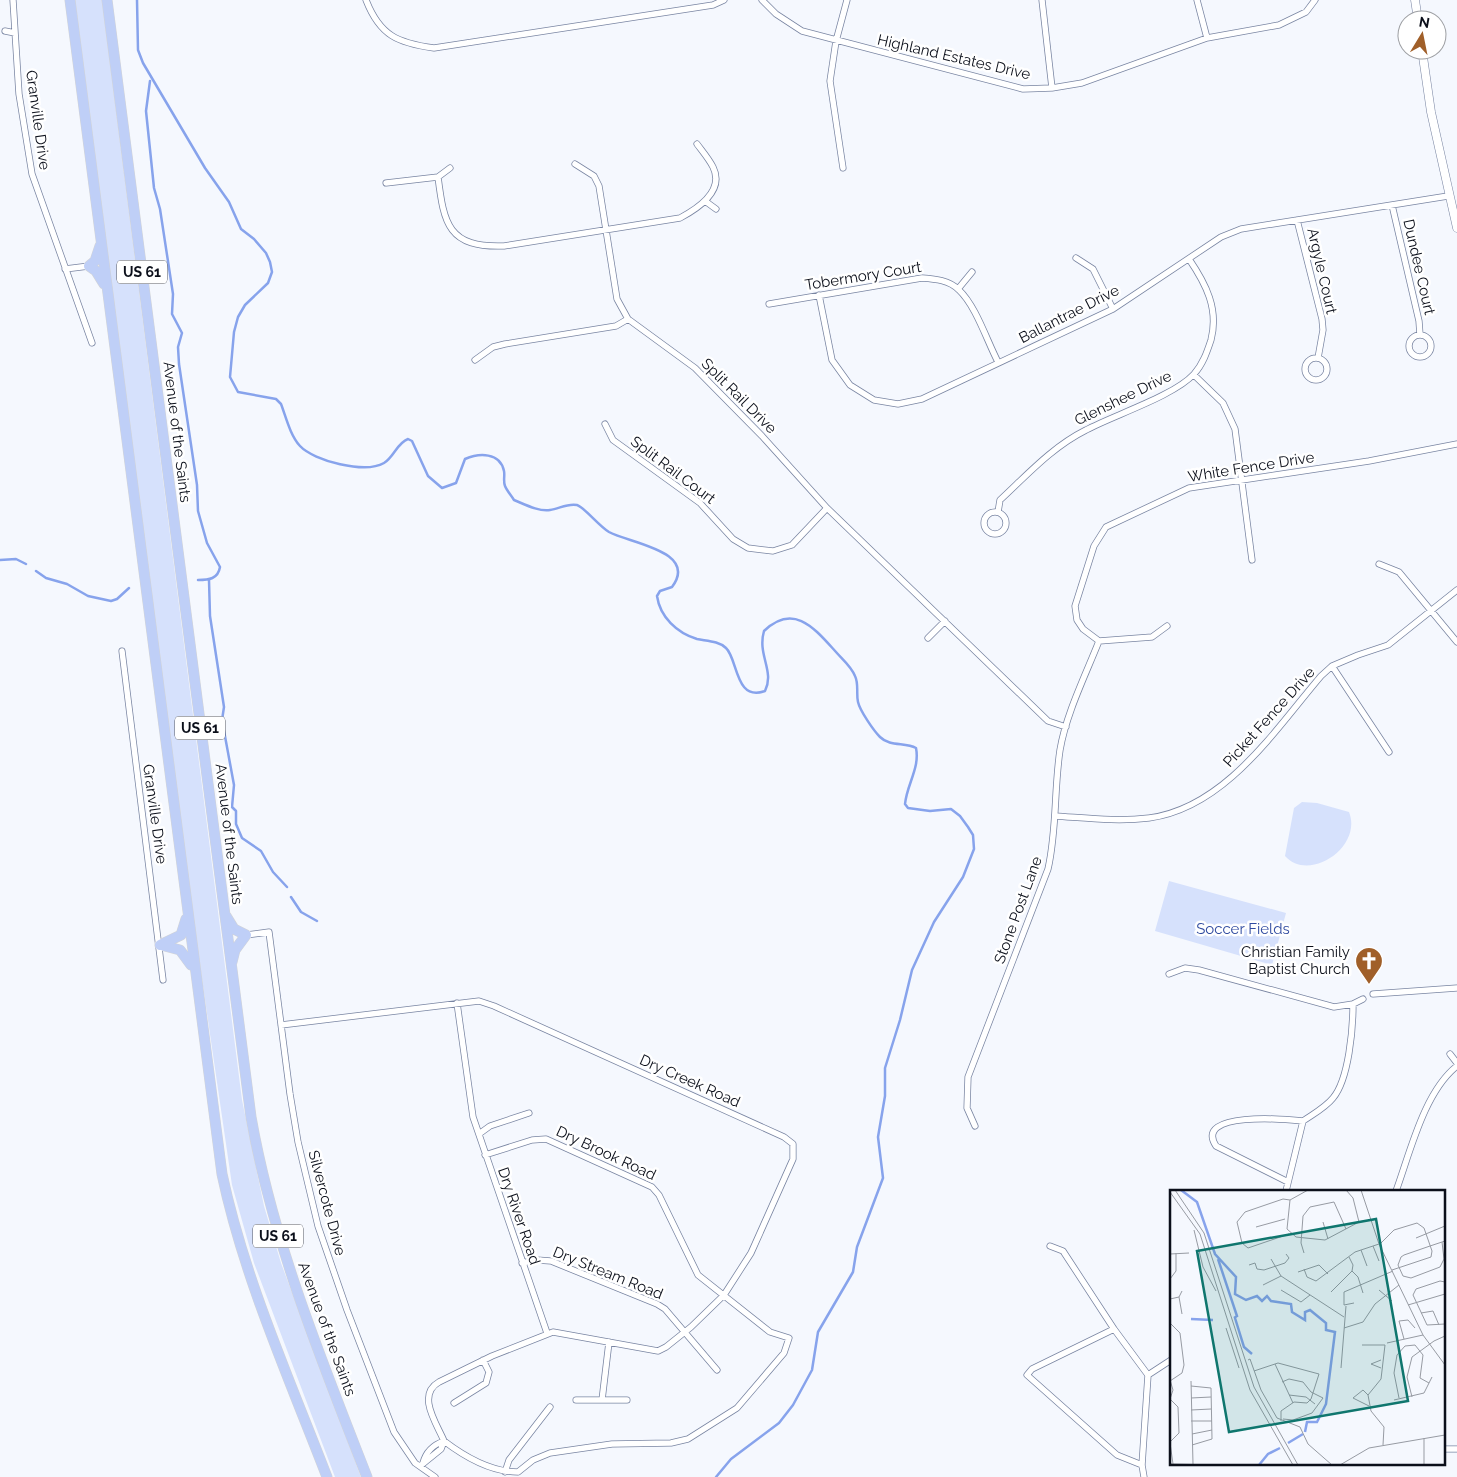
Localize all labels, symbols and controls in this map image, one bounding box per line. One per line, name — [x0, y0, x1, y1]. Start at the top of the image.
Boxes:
north arrow — [1397, 10, 1447, 60]
text: N — [1418, 13, 1431, 31]
street label: Highland Estates Drive — [876, 31, 1032, 83]
street label: Granville Drive — [22, 69, 54, 171]
street label: Dundee Court — [1399, 217, 1439, 317]
street label: Argyle Court — [1303, 226, 1341, 316]
street label: Tobermory Court — [803, 258, 923, 294]
road number: US 61 — [117, 260, 167, 284]
street label: Ballantrae Drive — [1016, 281, 1122, 347]
street label: Split Rail Drive — [698, 355, 780, 437]
street label: Avenue of the Saints — [159, 361, 195, 503]
street label: Glenshee Drive — [1072, 367, 1175, 429]
street label: Split Rail Court — [627, 432, 719, 508]
street label: White Fence Drive — [1187, 448, 1316, 486]
street label: Picket Fence Drive — [1219, 663, 1319, 771]
road number: US 61 — [175, 716, 225, 740]
street label: Granville Drive — [139, 763, 171, 865]
street label: Avenue of the Saints — [211, 763, 247, 905]
street label: Stone Post Lane — [990, 854, 1046, 966]
park label: Soccer Fields — [1196, 920, 1290, 938]
place label: Christian Family Baptist Church — [1241, 943, 1350, 978]
church icon: Christian Family Baptist Church — [1354, 946, 1384, 985]
street label: Dry Creek Road — [637, 1051, 743, 1111]
street label: Dry Brook Road — [553, 1122, 659, 1184]
street label: Silvercote Drive — [304, 1148, 350, 1258]
street label: Dry River Road — [494, 1165, 544, 1267]
inset map — [1170, 1190, 1444, 1464]
road number: US 61 — [253, 1224, 303, 1248]
street label: Dry Stream Road — [550, 1243, 666, 1303]
street label: Avenue of the Saints — [294, 1259, 360, 1399]

